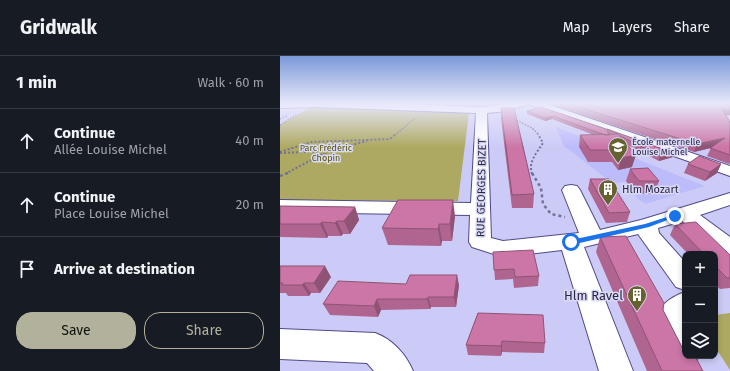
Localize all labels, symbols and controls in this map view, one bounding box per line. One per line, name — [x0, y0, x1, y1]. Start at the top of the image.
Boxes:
text: Gridwalk — [20, 16, 97, 39]
text: Map — [563, 19, 589, 36]
text: Layers — [611, 19, 652, 36]
text: Share — [674, 19, 710, 36]
text: 1 min — [16, 72, 57, 93]
text: Walk · 60 m — [197, 75, 264, 90]
text: Continue — [54, 124, 115, 142]
icon: ahead — [16, 130, 38, 152]
text: 40 m — [235, 133, 264, 148]
school or university icon: École maternelle Louise Michel — [607, 136, 629, 164]
place label: École maternelle Louise Michel — [632, 136, 700, 157]
street label: RUE GEORGES BIZET — [474, 138, 489, 237]
text: Allée Louise Michel — [54, 142, 167, 157]
park label: Parc Frédéric Chopin — [300, 143, 353, 163]
building icon: Hlm Mozart — [597, 178, 619, 206]
place label: Hlm Mozart — [622, 183, 679, 196]
text: Continue — [54, 188, 115, 206]
icon: ahead — [16, 194, 38, 216]
text: 20 m — [236, 197, 264, 212]
text: Place Louise Michel — [54, 206, 169, 221]
route end — [666, 207, 684, 225]
route start — [562, 233, 580, 251]
map controls — [682, 251, 718, 359]
button: + — [682, 251, 718, 287]
icon: arrive — [16, 258, 38, 280]
text: Arrive at destination — [54, 260, 195, 278]
building icon: Hlm Ravel — [626, 284, 648, 312]
button: − — [682, 287, 718, 323]
place label: Hlm Ravel — [564, 288, 623, 303]
button: Save — [16, 312, 136, 349]
button: Share — [144, 312, 264, 349]
button: layers — [682, 323, 718, 359]

